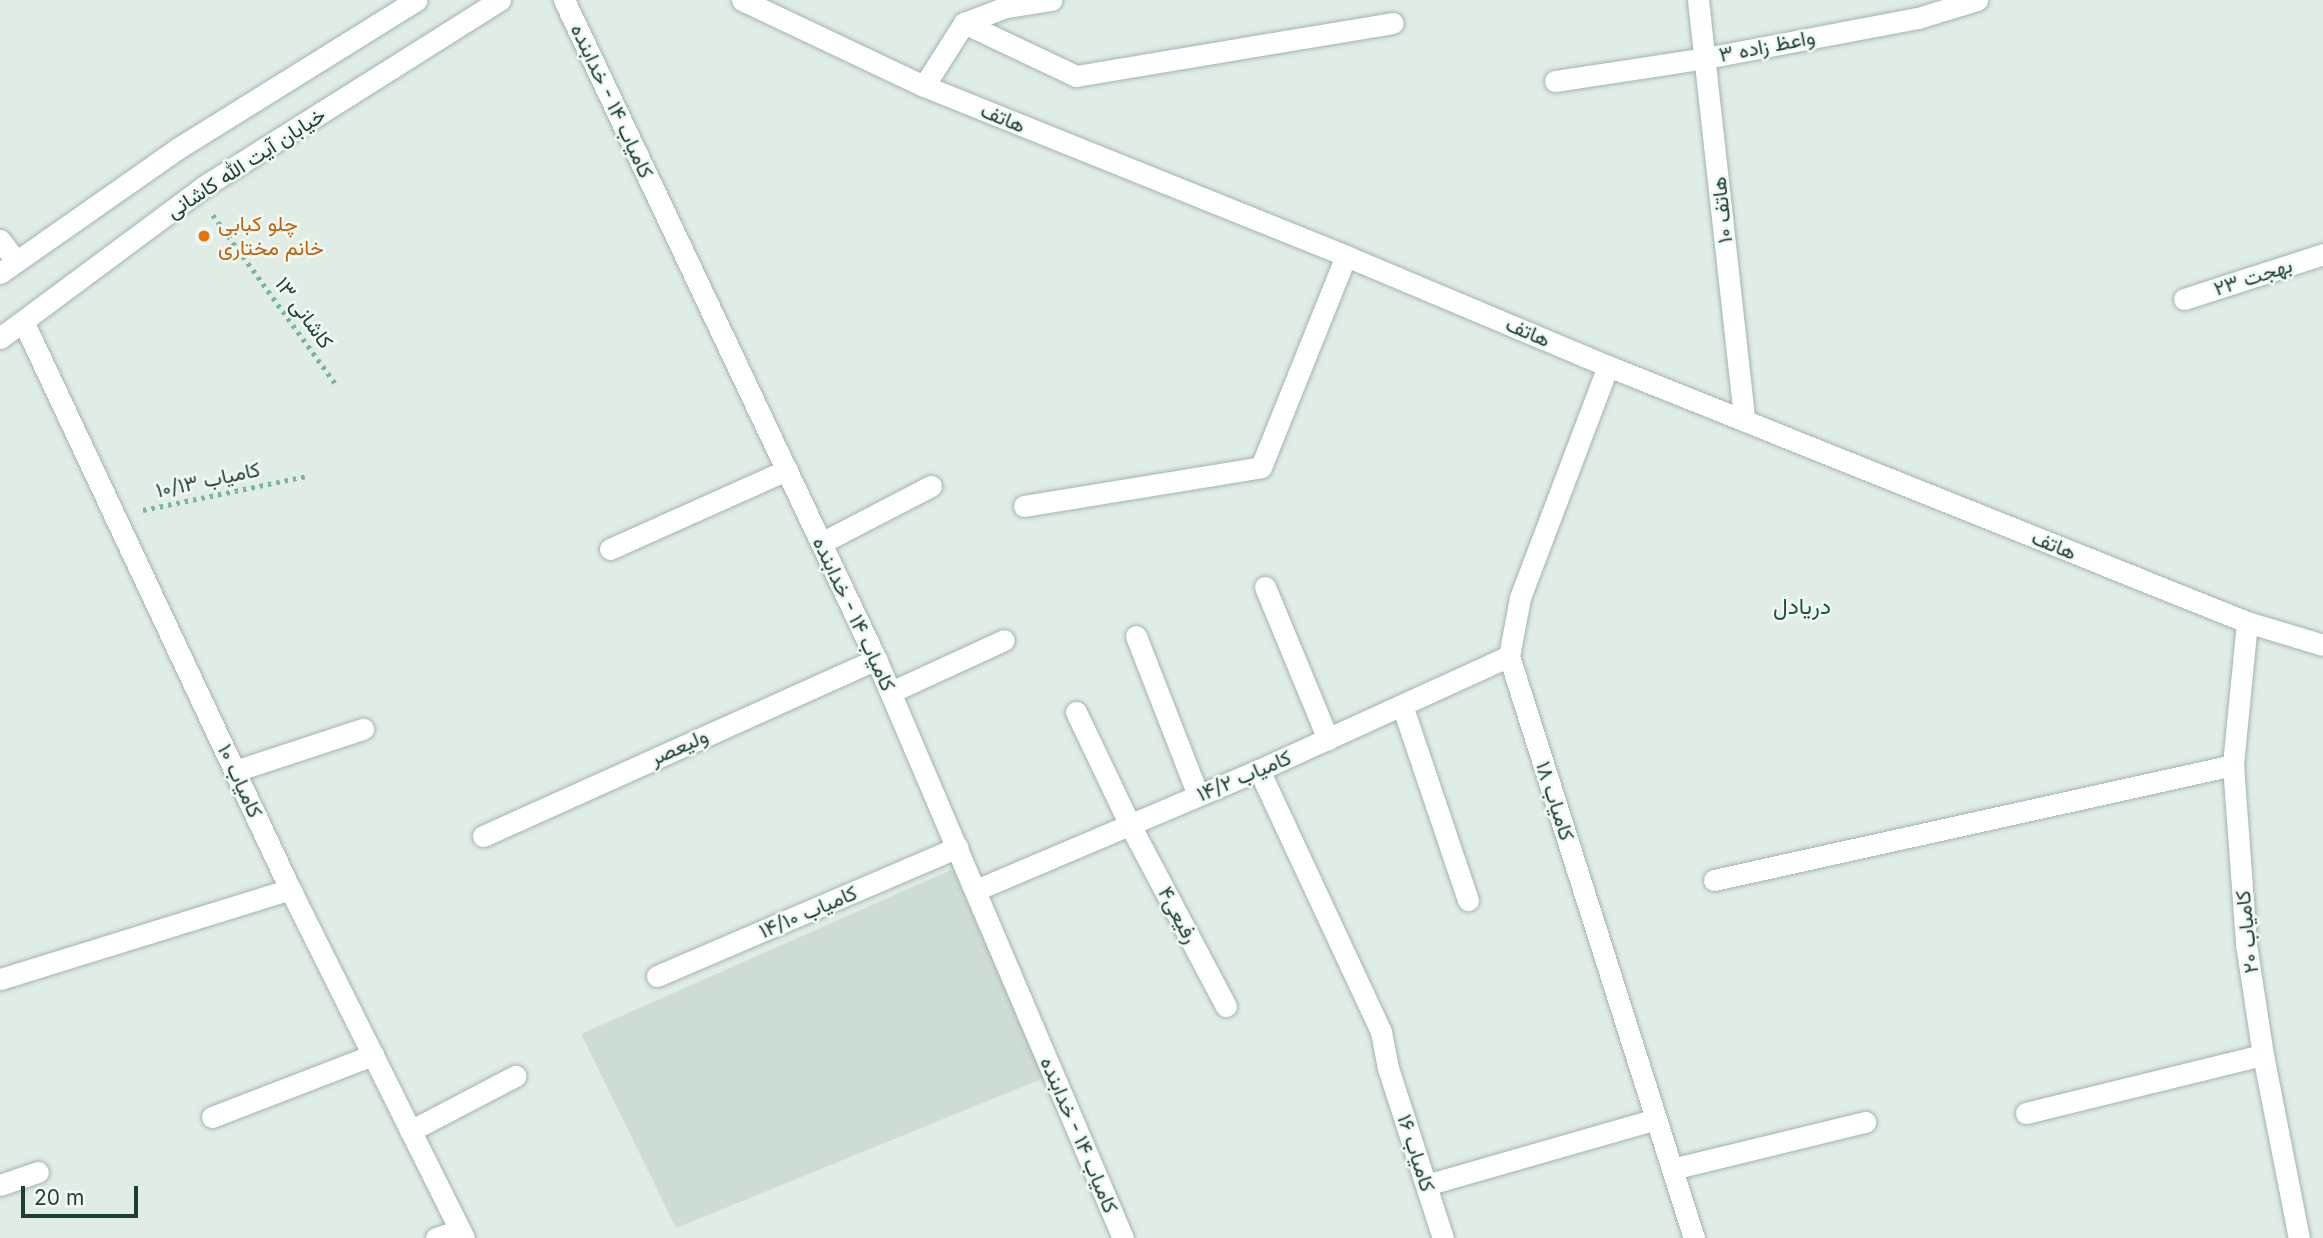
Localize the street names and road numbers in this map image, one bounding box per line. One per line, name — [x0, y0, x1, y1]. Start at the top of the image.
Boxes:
street label: کامیاب ۱۴ - خدابنده — [565, 20, 659, 182]
street label: واعظ زاده ۳ — [1717, 24, 1817, 68]
street label: هاتف — [977, 98, 1029, 138]
street label: خیابان آیت الله کاشانی — [162, 102, 330, 224]
street label: هاتف ۱۰ — [1706, 175, 1738, 245]
street label: بهجت ۲۳ — [2210, 252, 2296, 302]
street label: کاشانی ۱۳ — [270, 272, 338, 354]
street label: هاتف — [1502, 311, 1554, 353]
street label: کامیاب ۱۰/۱۳ — [154, 457, 262, 503]
street label: هاتف — [2028, 525, 2080, 565]
street label: کامیاب ۱۴ - خدابنده — [807, 533, 901, 695]
street label: ولیعصر — [646, 723, 712, 771]
street label: کامیاب ۱۰ — [212, 740, 268, 822]
street label: کامیاب ۱۴/۲ — [1193, 745, 1295, 807]
street label: کامیاب ۱۸ — [1530, 758, 1580, 844]
street label: کامیاب ۱۴/۱۰ — [755, 880, 861, 944]
street label: رفیعی۴ — [1153, 882, 1203, 948]
street label: کامیاب ۲۰ — [2230, 889, 2264, 975]
street label: کامیاب ۱۴ - خدابنده — [1035, 1053, 1123, 1217]
street label: کامیاب ۱۶ — [1392, 1111, 1440, 1195]

